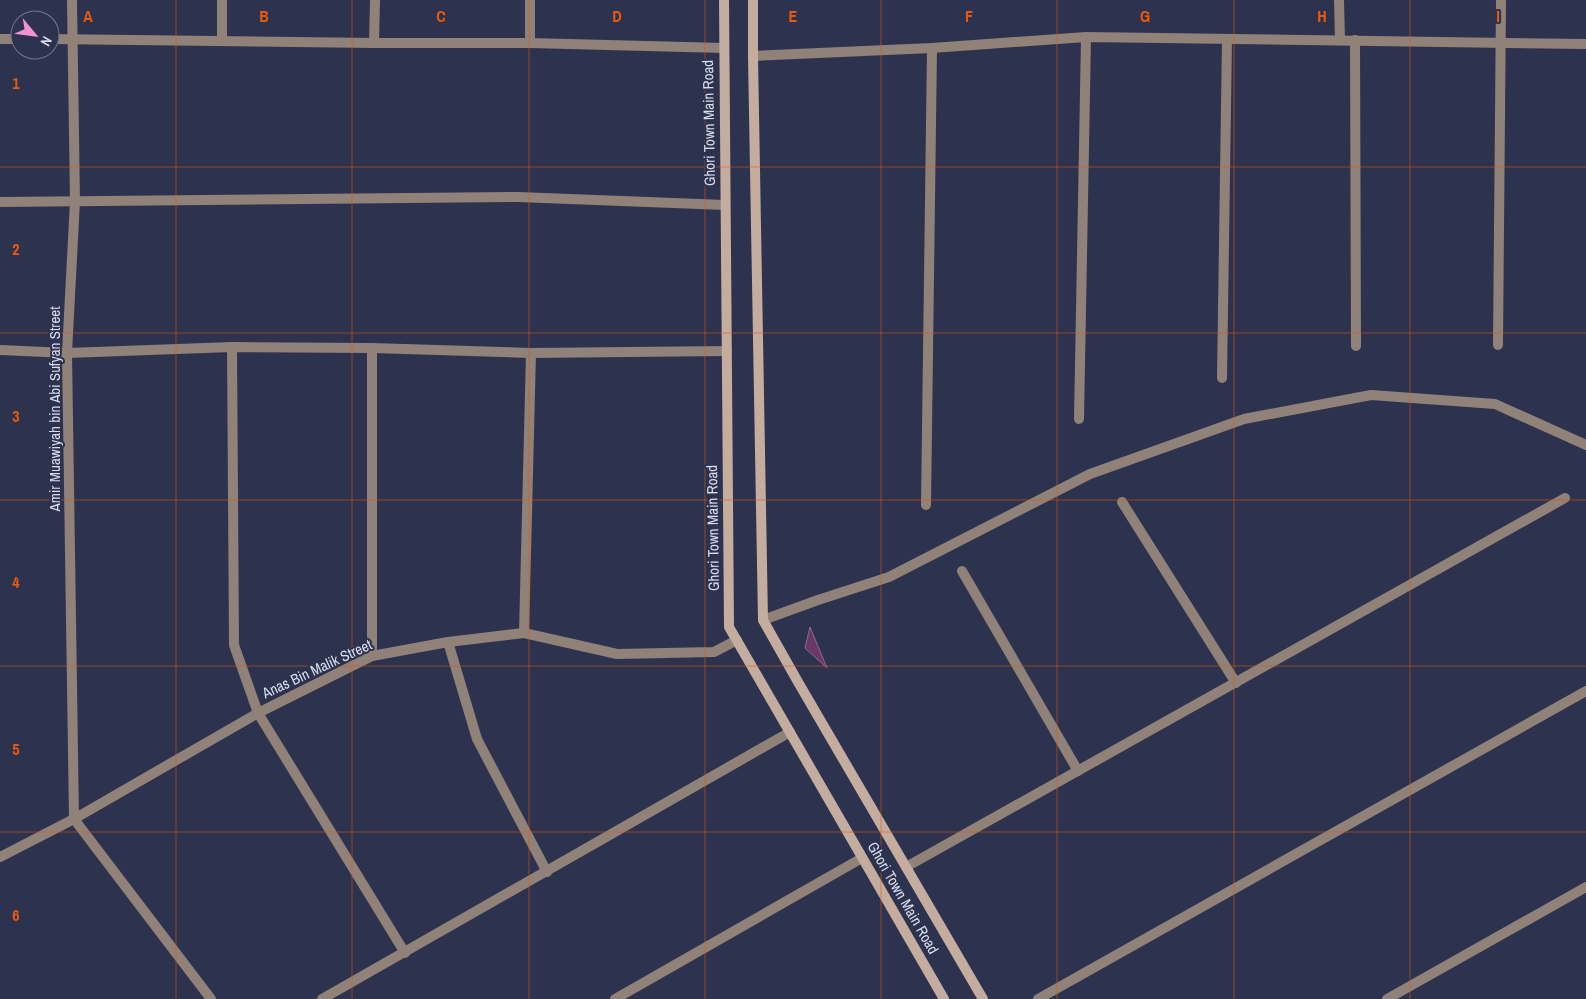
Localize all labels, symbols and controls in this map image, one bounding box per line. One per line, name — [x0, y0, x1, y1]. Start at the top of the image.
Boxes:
text: A — [83, 5, 93, 27]
text: B — [259, 5, 269, 27]
text: C — [436, 5, 446, 27]
text: D — [612, 5, 622, 27]
text: E — [789, 5, 798, 27]
text: F — [965, 5, 973, 27]
text: G — [1140, 5, 1150, 27]
text: H — [1317, 5, 1327, 27]
text: I — [1496, 5, 1500, 27]
north arrow — [10, 10, 60, 60]
text: N — [36, 33, 56, 49]
street label: Ghori Town Main Road — [697, 60, 720, 186]
text: 1 — [12, 72, 20, 94]
text: 2 — [12, 238, 20, 260]
street label: Amir Muawiyah bin Abi Sufyan Street — [44, 306, 65, 513]
text: 3 — [12, 405, 20, 427]
street label: Ghori Town Main Road — [701, 465, 724, 591]
text: 4 — [12, 571, 20, 593]
street label: Anas Bin Malik Street — [258, 634, 376, 704]
text: 5 — [12, 738, 20, 760]
street label: Ghori Town Main Road — [863, 838, 944, 958]
text: 6 — [12, 904, 20, 926]

